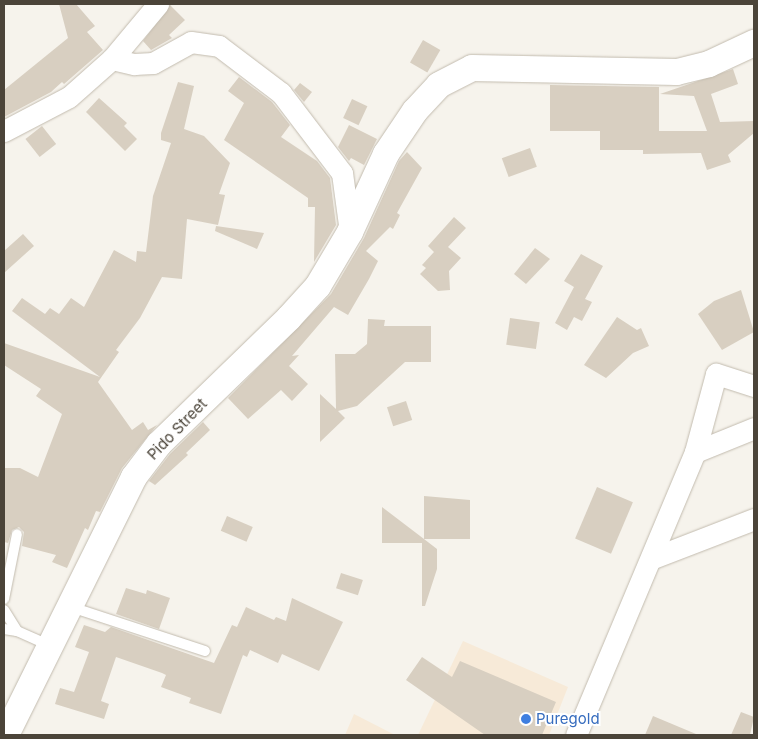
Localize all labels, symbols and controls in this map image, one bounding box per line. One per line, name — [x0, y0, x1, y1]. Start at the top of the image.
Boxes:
street label: Pido Street — [143, 395, 211, 463]
place label: Puregold — [536, 710, 600, 728]
marker: Puregold — [520, 713, 532, 725]

